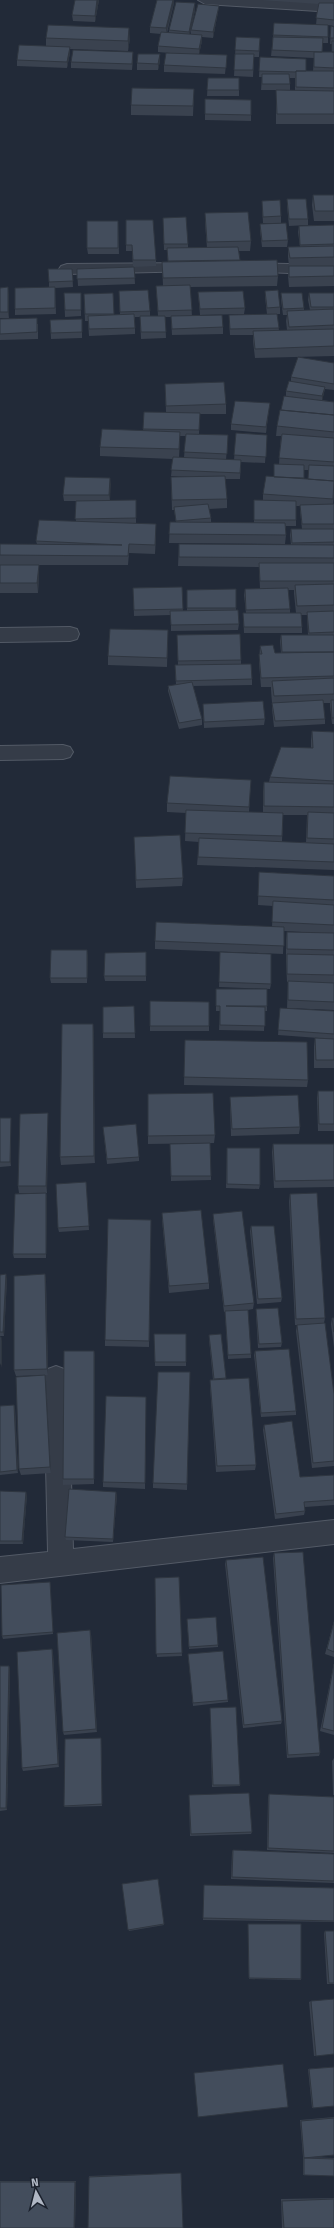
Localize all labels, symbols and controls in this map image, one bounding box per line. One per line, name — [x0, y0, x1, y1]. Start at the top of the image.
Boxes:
north arrow — [16, 2172, 56, 2212]
text: N — [30, 2176, 39, 2189]

